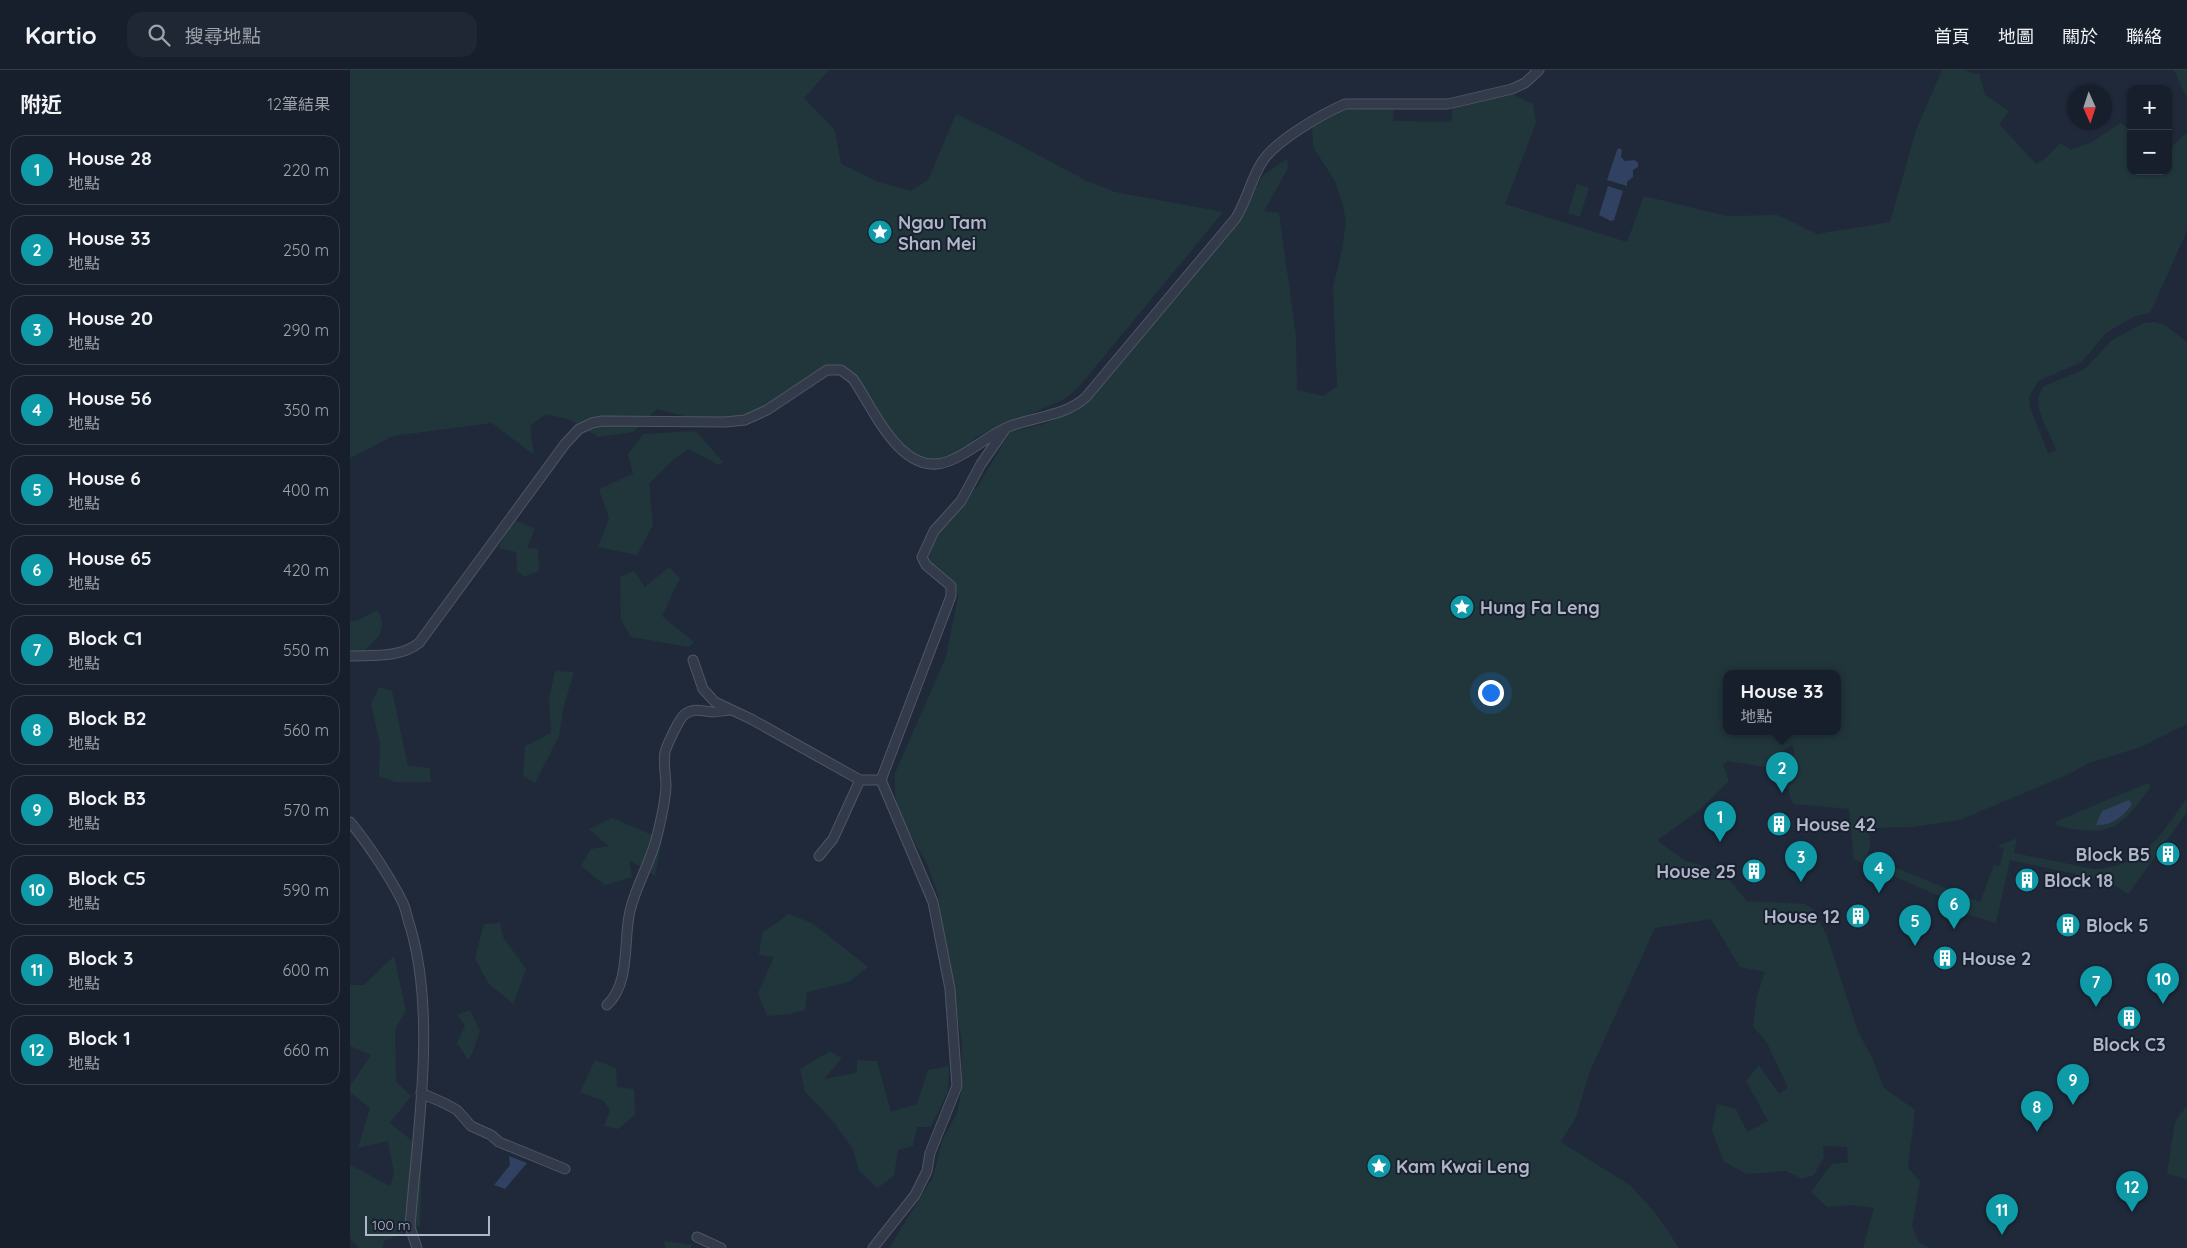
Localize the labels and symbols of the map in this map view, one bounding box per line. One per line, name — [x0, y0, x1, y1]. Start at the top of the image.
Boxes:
north arrow — [2067, 85, 2112, 130]
place label: Ngau Tam Shan Mei — [898, 211, 987, 255]
place icon: Ngau Tam Shan Mei — [867, 219, 893, 245]
place icon: Hung Fa Leng — [1449, 594, 1475, 620]
place label: Hung Fa Leng — [1480, 596, 1600, 619]
your location — [1478, 680, 1504, 706]
pin: 2 — [1766, 752, 1798, 793]
pin: 1 — [1704, 801, 1736, 842]
building icon: House 42 — [1766, 811, 1792, 837]
place label: House 42 — [1796, 813, 1876, 836]
pin: 3 — [1785, 841, 1817, 882]
building icon: Block B5 — [2155, 841, 2181, 867]
place label: Block B5 — [2076, 843, 2150, 866]
pin: 4 — [1863, 852, 1895, 893]
building icon: House 25 — [1741, 858, 1767, 884]
place label: House 25 — [1656, 860, 1736, 883]
building icon: Block 18 — [2014, 867, 2040, 893]
place label: Block 18 — [2044, 869, 2113, 892]
pin: 6 — [1938, 888, 1970, 929]
building icon: House 12 — [1845, 903, 1871, 929]
place label: House 12 — [1764, 905, 1840, 928]
pin: 5 — [1899, 905, 1931, 946]
building icon: Block 5 — [2055, 912, 2081, 938]
place label: Block 5 — [2086, 914, 2149, 937]
building icon: House 2 — [1932, 945, 1958, 971]
place label: House 2 — [1962, 947, 2031, 970]
pin: 10 — [2147, 963, 2179, 1004]
pin: 7 — [2080, 966, 2112, 1007]
building icon: Block C3 — [2116, 1005, 2142, 1031]
place label: Block C3 — [2092, 1033, 2166, 1056]
pin: 9 — [2057, 1064, 2089, 1105]
pin: 8 — [2021, 1091, 2053, 1132]
place icon: Kam Kwai Leng — [1366, 1153, 1392, 1179]
place label: Kam Kwai Leng — [1396, 1155, 1530, 1178]
pin: 12 — [2116, 1171, 2148, 1212]
pin: 11 — [1986, 1194, 2018, 1235]
scale bar — [365, 1213, 490, 1236]

